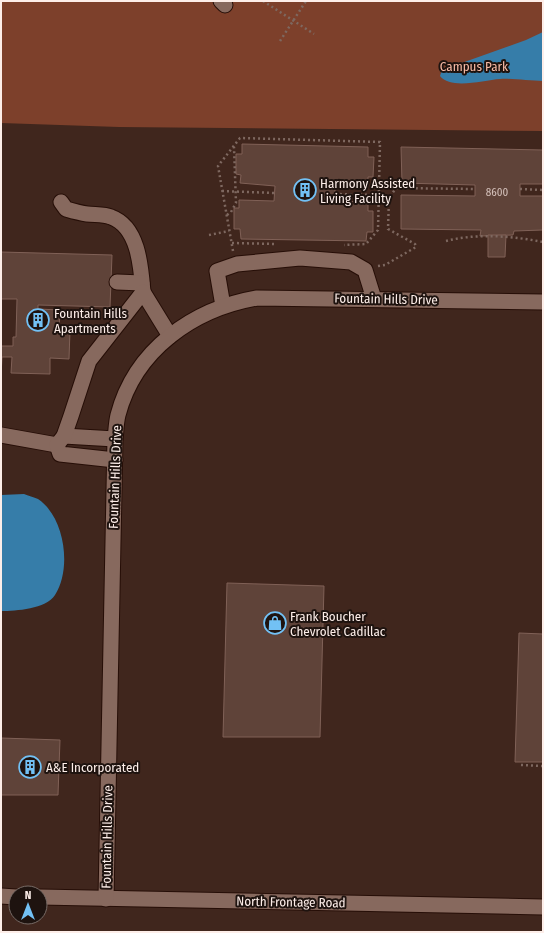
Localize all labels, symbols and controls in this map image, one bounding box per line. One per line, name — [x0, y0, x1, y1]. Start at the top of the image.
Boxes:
park label: Campus Park — [440, 59, 509, 74]
place label: Harmony Assisted Living Facility — [320, 176, 415, 206]
building icon: Harmony Assisted Living Facility — [292, 177, 318, 203]
house number: 8600 — [486, 186, 508, 199]
street label: Fountain Hills Drive — [334, 291, 438, 307]
place label: Fountain Hills Apartments — [54, 306, 127, 336]
building icon: Fountain Hills Apartments — [25, 307, 51, 333]
street label: Fountain Hills Drive — [106, 425, 124, 529]
place label: Frank Boucher Chevrolet Cadillac — [290, 609, 386, 639]
shop icon: Frank Boucher Chevrolet Cadillac — [262, 610, 288, 636]
building icon: A&E Incorporated — [17, 754, 43, 780]
place label: A&E Incorporated — [46, 760, 139, 775]
street label: Fountain Hills Drive — [99, 785, 115, 889]
north arrow — [8, 885, 48, 925]
text: N — [25, 889, 31, 902]
street label: North Frontage Road — [236, 894, 346, 910]

